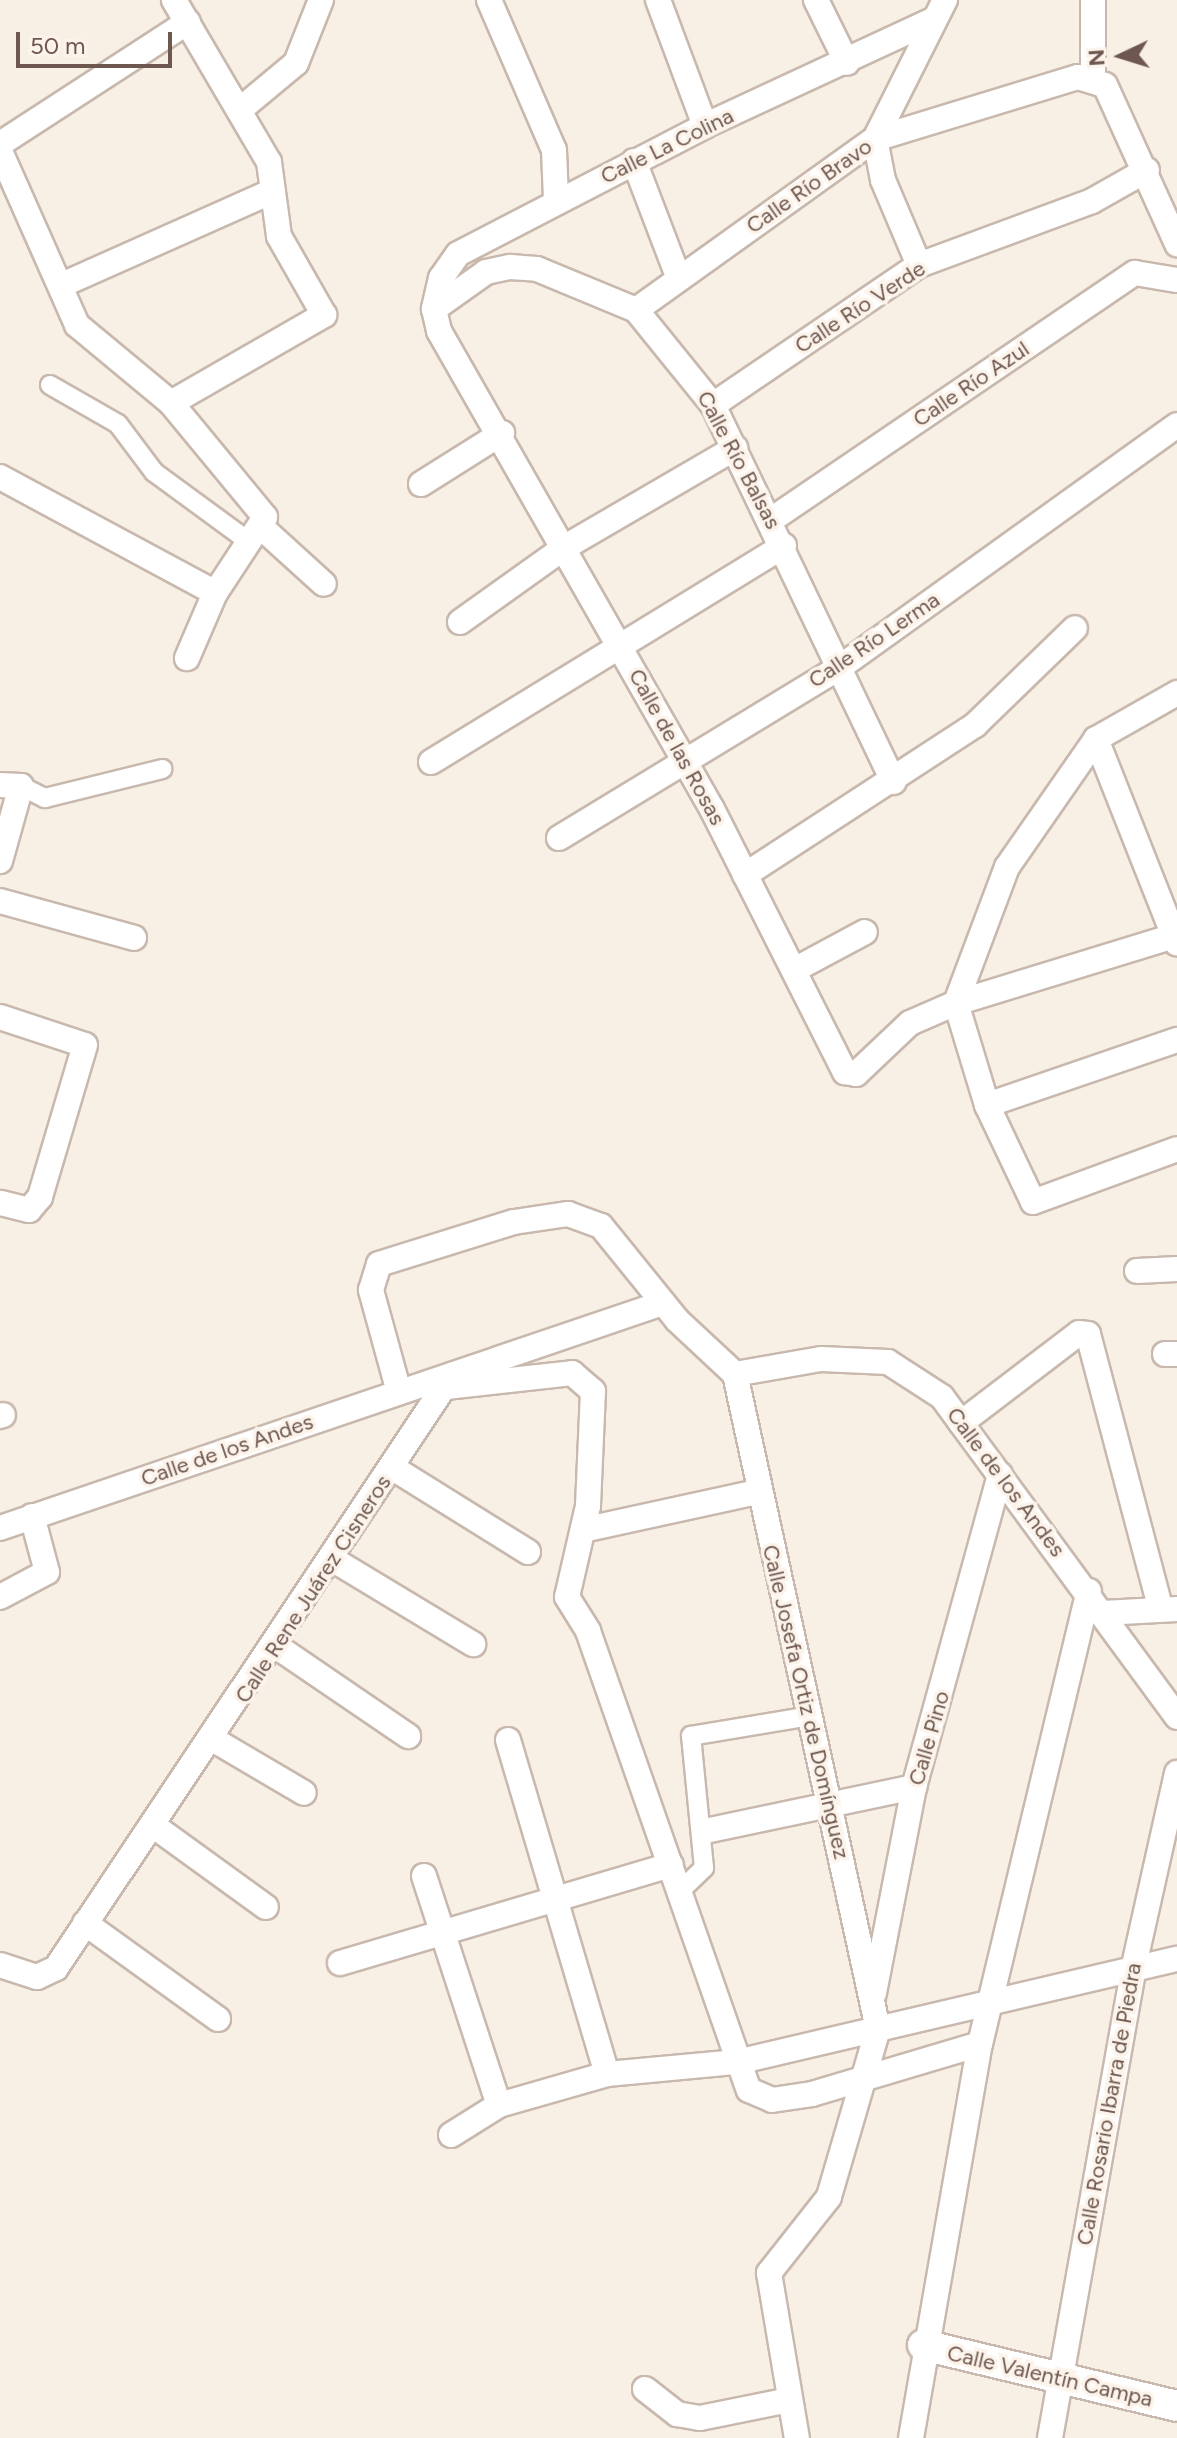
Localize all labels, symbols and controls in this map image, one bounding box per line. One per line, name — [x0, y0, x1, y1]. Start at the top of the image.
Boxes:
scale bar — [20, 16, 176, 66]
north arrow — [1081, 16, 1161, 96]
text: 50 m — [30, 31, 86, 60]
text: N — [1082, 48, 1111, 67]
street label: Calle La Colina — [596, 102, 738, 190]
street label: Calle Río Bravo — [741, 133, 877, 239]
street label: Calle Río Verde — [790, 255, 930, 359]
street label: Calle Río Azul — [908, 336, 1034, 432]
street label: Calle Río Balsas — [692, 386, 786, 534]
street label: Calle Río Lerma — [804, 587, 944, 693]
street label: Calle de las Rosas — [623, 664, 731, 830]
street label: Calle de los Andes — [941, 1402, 1071, 1562]
street label: Calle de los Andes — [138, 1408, 316, 1492]
street label: Calle Rene Juárez Cisneros — [229, 1470, 397, 1708]
street label: Calle Josefa Ortiz de Domínguez — [757, 1542, 855, 1862]
street label: Calle Pino — [903, 1688, 955, 1788]
street label: Calle Rosario Ibarra de Piedra — [1071, 1961, 1147, 2247]
street label: Calle Valentín Campa — [945, 2340, 1155, 2412]

